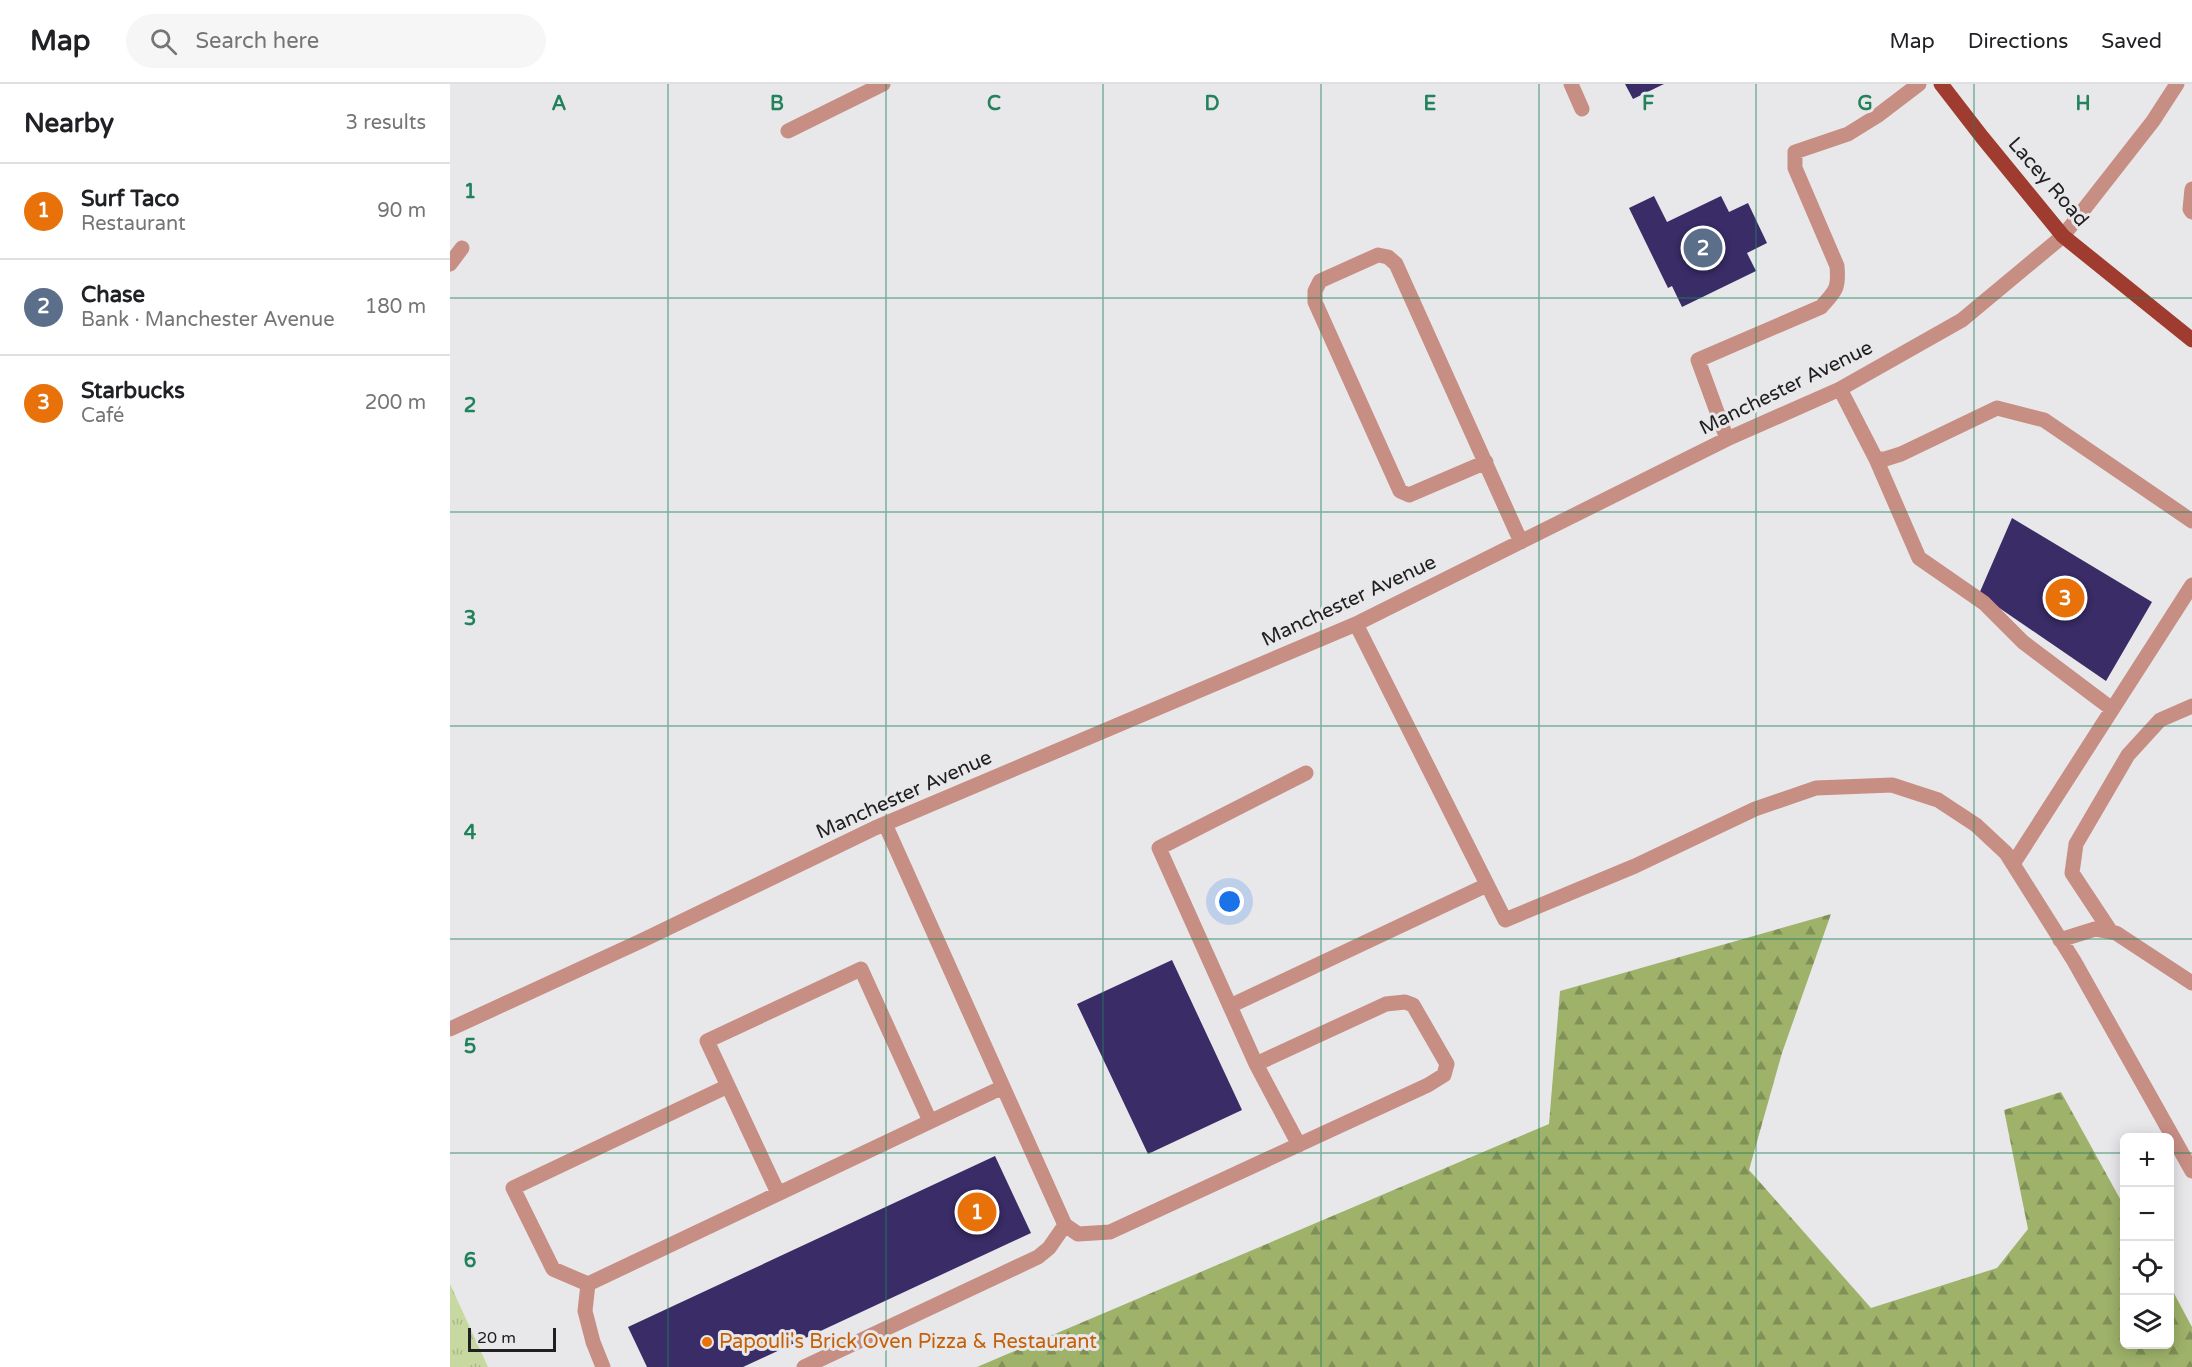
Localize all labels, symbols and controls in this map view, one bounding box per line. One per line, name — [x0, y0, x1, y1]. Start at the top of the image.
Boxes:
search box — [126, 14, 546, 68]
text: Map — [30, 24, 90, 58]
icon: search — [147, 25, 180, 58]
text: Search here — [195, 28, 319, 54]
text: Map — [1889, 29, 1935, 54]
text: Directions — [1968, 29, 2068, 54]
text: Saved — [2101, 29, 2162, 54]
text: A — [552, 92, 567, 116]
text: B — [770, 92, 784, 116]
text: C — [987, 92, 1001, 116]
text: D — [1204, 92, 1220, 116]
text: E — [1424, 92, 1437, 116]
text: F — [1642, 92, 1654, 116]
text: G — [1857, 92, 1873, 116]
text: H — [2075, 92, 2091, 116]
text: Nearby — [24, 108, 114, 139]
text: 3 results — [346, 111, 426, 135]
street label: Lacey Road — [2003, 132, 2093, 232]
text: 1 — [464, 180, 476, 204]
text: Surf Taco — [81, 186, 179, 212]
text: 1 — [37, 199, 50, 223]
text: 90 m — [377, 199, 426, 223]
text: Restaurant — [81, 212, 186, 236]
pin: 2 — [1684, 226, 1722, 270]
text: Chase — [81, 282, 145, 308]
text: 2 — [37, 295, 50, 319]
text: 180 m — [365, 295, 426, 319]
text: Bank · Manchester Avenue — [81, 308, 334, 332]
street label: Manchester Avenue — [1695, 336, 1877, 440]
text: Starbucks — [81, 378, 185, 404]
text: 3 — [37, 391, 50, 415]
text: 200 m — [365, 391, 426, 415]
text: 2 — [464, 394, 476, 418]
text: Café — [81, 404, 124, 428]
street label: Manchester Avenue — [1258, 550, 1440, 652]
pin: 3 — [2046, 576, 2084, 620]
text: 3 — [464, 607, 476, 631]
street label: Manchester Avenue — [812, 745, 996, 845]
text: 4 — [464, 821, 477, 845]
your location — [1215, 887, 1244, 916]
text: 5 — [464, 1035, 476, 1059]
map controls — [2120, 1133, 2174, 1349]
button: + — [2120, 1133, 2174, 1187]
button: − — [2120, 1187, 2174, 1241]
pin: 1 — [958, 1190, 996, 1234]
button: locate — [2120, 1241, 2174, 1295]
text: 6 — [464, 1249, 476, 1273]
button: layers — [2120, 1295, 2174, 1349]
scale bar — [468, 1325, 556, 1352]
text: 20 m — [477, 1328, 516, 1348]
place label: Papouli's Brick Oven Pizza & Restaurant — [719, 1330, 1097, 1354]
marker: Papouli's Brick Oven Pizza & Restaurant — [700, 1335, 714, 1349]

